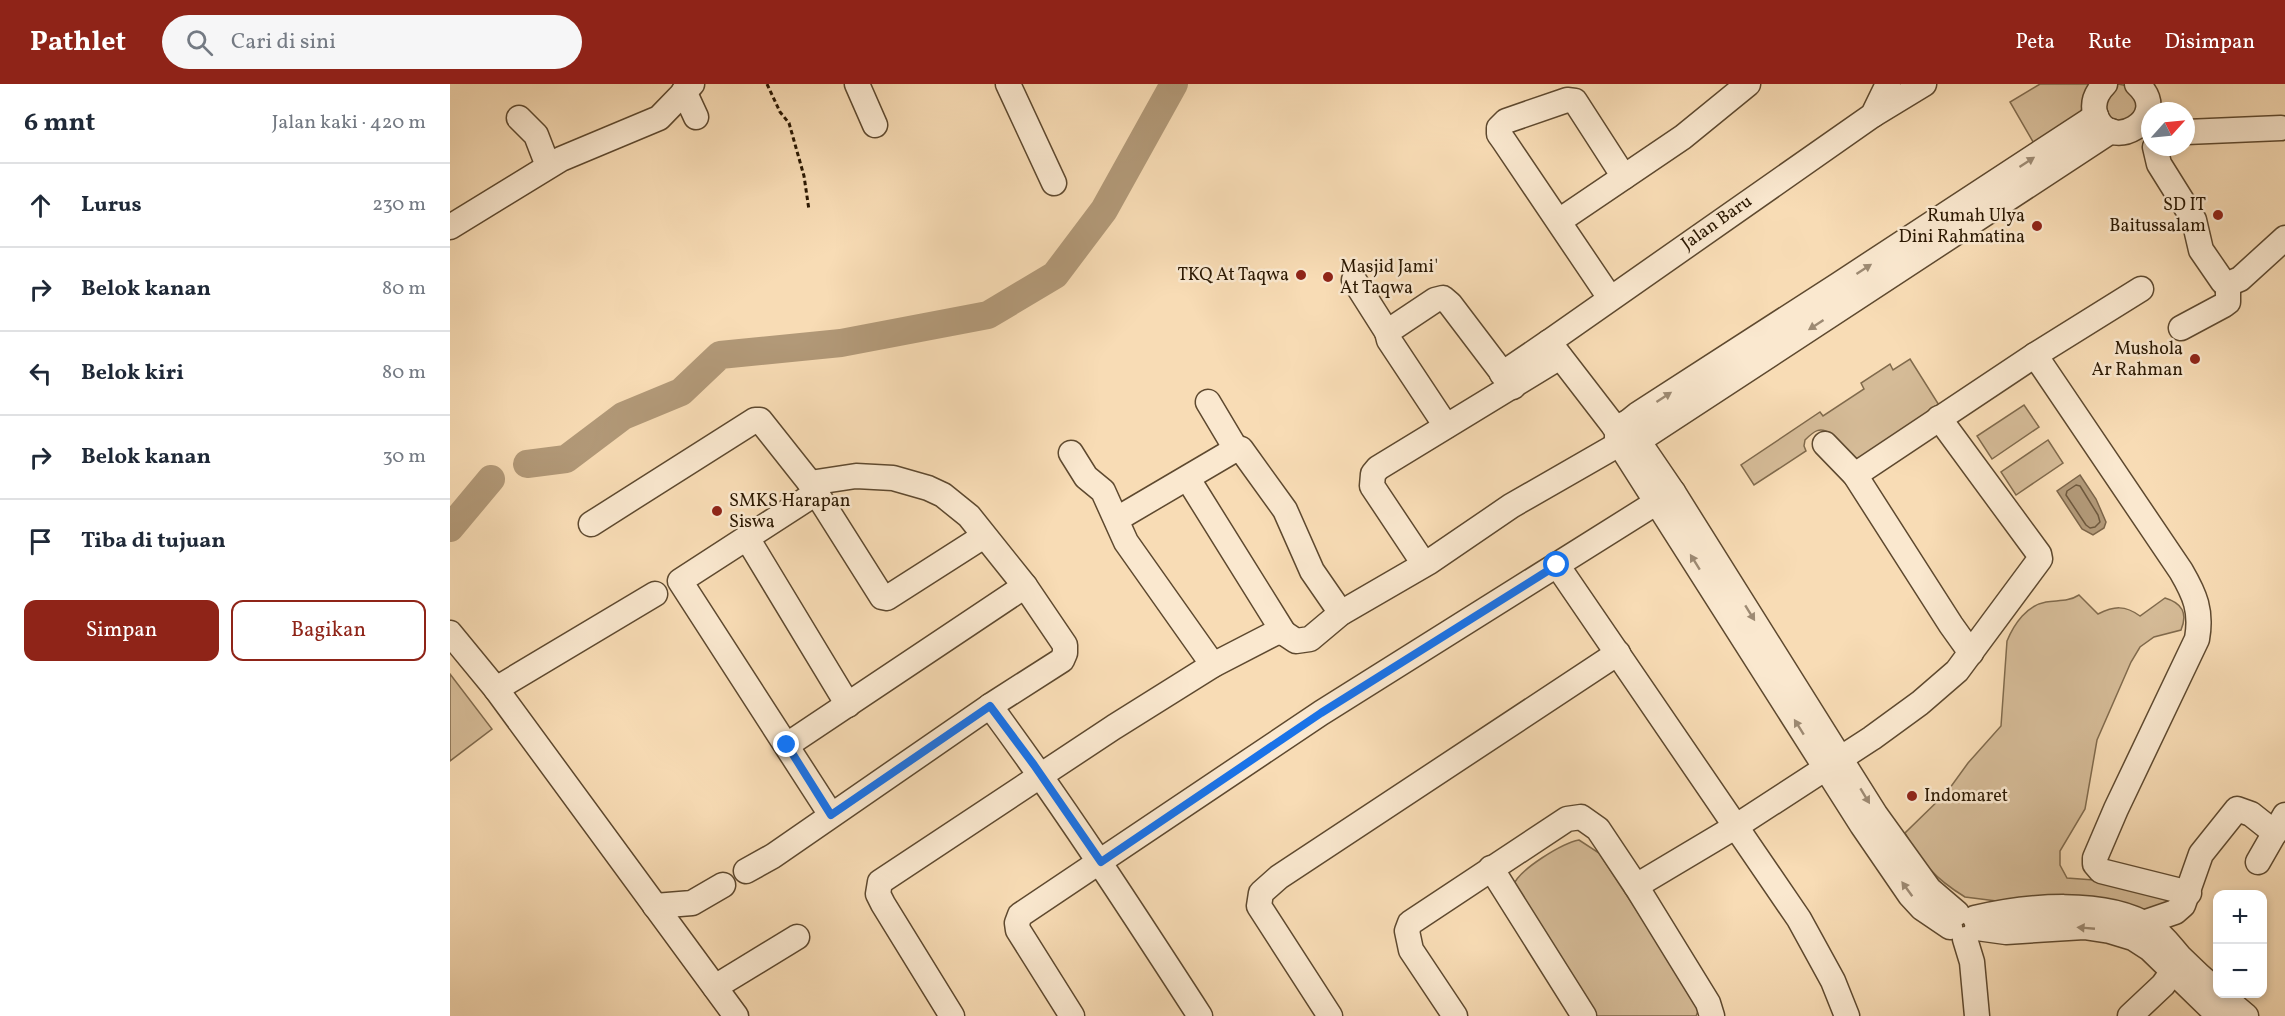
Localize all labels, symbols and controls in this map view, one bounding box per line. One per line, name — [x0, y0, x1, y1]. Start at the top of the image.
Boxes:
search box — [162, 15, 582, 69]
text: Pathlet — [30, 23, 126, 62]
icon: search — [183, 26, 216, 59]
text: Cari di sini — [231, 27, 336, 58]
text: Peta — [2016, 28, 2055, 57]
text: Rute — [2088, 28, 2131, 57]
text: Disimpan — [2164, 28, 2255, 57]
north arrow — [2141, 102, 2195, 156]
text: 6 mnt — [24, 105, 95, 141]
text: Jalan kaki · 420 m — [272, 109, 426, 137]
one-way arrow — [2019, 157, 2035, 168]
icon: ahead — [24, 189, 57, 222]
street label: Jalan Baru — [1676, 189, 1758, 257]
text: Lurus — [81, 190, 142, 221]
text: 230 m — [372, 191, 426, 219]
place label: SD IT Baitussalam — [2109, 193, 2206, 239]
place label: Rumah Ulya Dini Rahmatina — [1899, 204, 2025, 250]
marker: SD IT Baitussalam — [2211, 208, 2225, 222]
marker: Rumah Ulya Dini Rahmatina — [2030, 219, 2044, 233]
place label: Masjid Jami' At Taqwa — [1340, 255, 1438, 301]
place label: TKQ At Taqwa — [1178, 263, 1289, 288]
one-way arrow — [1855, 263, 1871, 275]
marker: TKQ At Taqwa — [1294, 268, 1308, 282]
marker: Masjid Jami' At Taqwa — [1321, 270, 1335, 284]
icon: right — [24, 273, 57, 306]
text: Belok kanan — [81, 274, 211, 305]
text: 80 m — [382, 275, 426, 303]
one-way arrow — [1808, 319, 1825, 330]
place label: Mushola Ar Rahman — [2092, 337, 2183, 383]
marker: Mushola Ar Rahman — [2188, 352, 2202, 366]
icon: left — [24, 357, 57, 390]
text: Belok kiri — [81, 358, 184, 389]
text: 80 m — [382, 359, 426, 387]
one-way arrow — [1656, 391, 1672, 402]
icon: right — [24, 441, 57, 474]
text: Belok kanan — [81, 442, 211, 473]
text: 30 m — [382, 443, 426, 471]
place label: SMKS Harapan Siswa — [729, 489, 851, 535]
marker: SMKS Harapan Siswa — [710, 504, 724, 518]
icon: arrive — [24, 525, 57, 558]
text: Tiba di tujuan — [81, 526, 226, 557]
route start — [1543, 551, 1569, 577]
one-way arrow — [1690, 554, 1701, 570]
button: Simpan — [24, 600, 219, 661]
button: Bagikan — [231, 600, 426, 661]
one-way arrow — [1744, 605, 1755, 621]
one-way arrow — [1794, 719, 1805, 735]
route end — [773, 731, 799, 757]
place label: Indomaret — [1924, 784, 2008, 809]
one-way arrow — [1859, 788, 1870, 804]
marker: Indomaret — [1905, 789, 1919, 803]
one-way arrow — [1901, 882, 1913, 897]
map controls — [2213, 890, 2267, 998]
button: + — [2213, 890, 2267, 944]
one-way arrow — [2077, 923, 2096, 933]
button: − — [2213, 944, 2267, 998]

